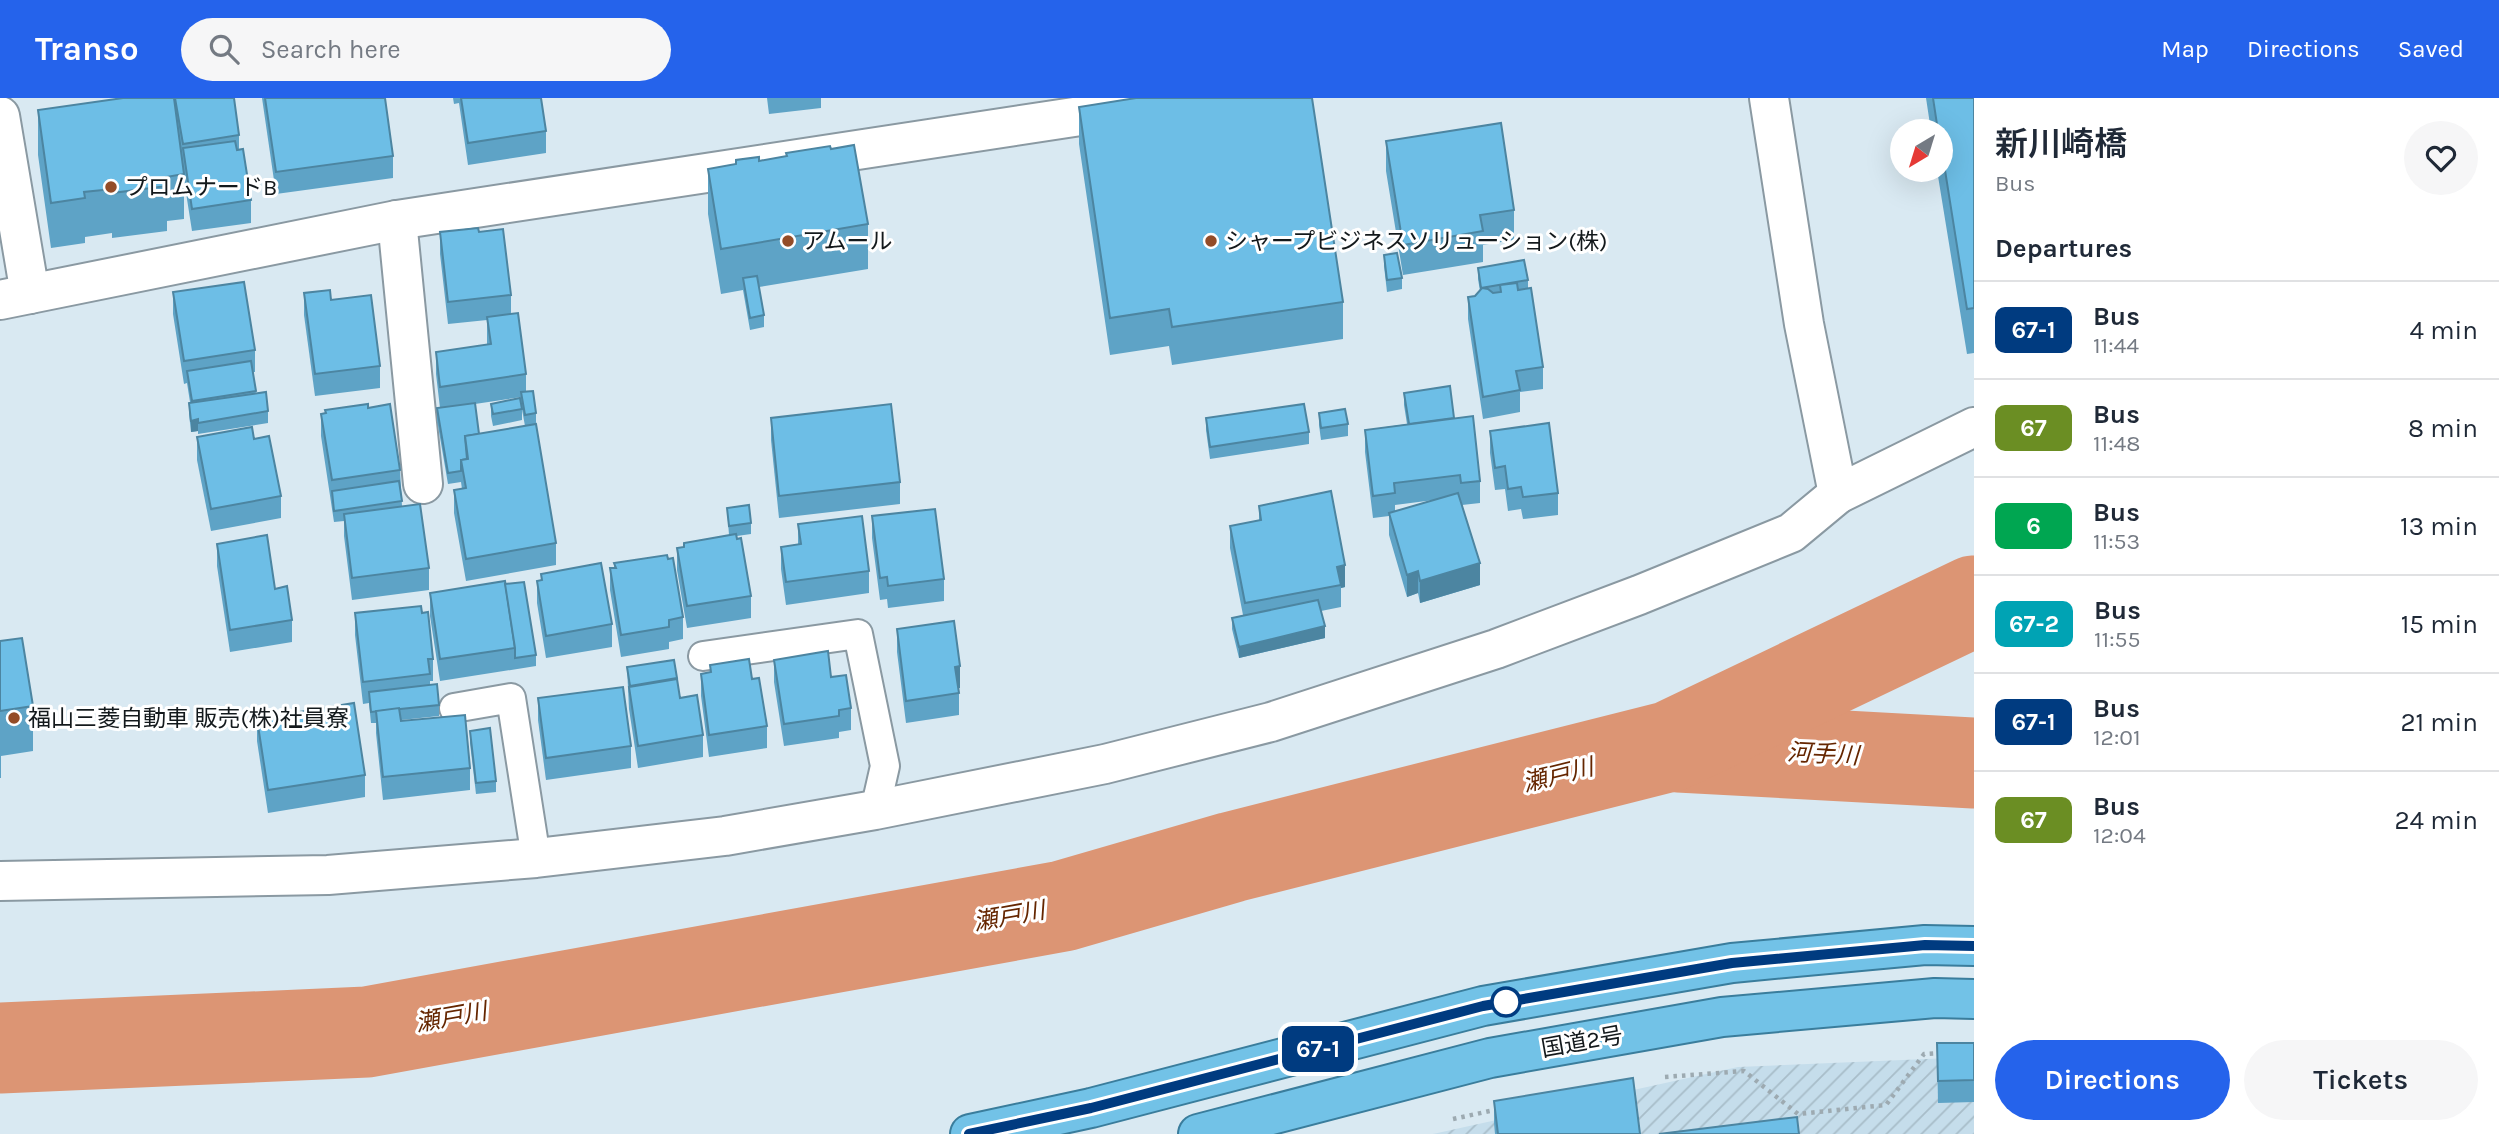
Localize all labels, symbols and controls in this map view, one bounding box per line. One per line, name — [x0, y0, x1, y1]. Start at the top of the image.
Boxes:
search box — [181, 18, 671, 81]
text: Transo — [35, 30, 139, 68]
icon: search — [205, 30, 243, 68]
text: Search here — [261, 34, 401, 65]
text: Map — [2161, 35, 2209, 63]
text: Directions — [2247, 35, 2360, 63]
text: Saved — [2398, 35, 2464, 63]
north arrow — [1890, 119, 1953, 182]
map controls — [1890, 119, 1953, 182]
button: heart — [2404, 121, 2478, 195]
text: 新川崎橋 — [1995, 125, 2127, 163]
text: Bus — [1995, 170, 2035, 197]
place label: プロムナードB — [125, 174, 277, 201]
marker: プロムナードB — [103, 179, 119, 195]
place label: アムール — [802, 228, 892, 255]
place label: シャープビジネスソリューション(株) — [1225, 228, 1608, 255]
marker: アムール — [780, 233, 796, 249]
marker: シャープビジネスソリューション(株) — [1203, 233, 1219, 249]
text: Departures — [1995, 233, 2132, 264]
text: Bus — [2093, 301, 2140, 332]
text: 4 min — [2410, 315, 2478, 346]
text: 67-1 — [2011, 316, 2056, 344]
text: 11:44 — [2093, 332, 2139, 359]
text: Bus — [2093, 399, 2140, 430]
text: 8 min — [2408, 413, 2478, 444]
text: 67 — [2020, 414, 2047, 442]
text: 11:48 — [2093, 430, 2140, 457]
text: Bus — [2093, 497, 2140, 528]
text: 13 min — [2400, 511, 2478, 542]
text: 6 — [2026, 512, 2041, 540]
text: 11:53 — [2093, 528, 2140, 555]
text: Bus — [2094, 595, 2141, 626]
text: 15 min — [2401, 609, 2478, 640]
text: 67-2 — [2009, 610, 2059, 638]
text: 11:55 — [2094, 626, 2140, 653]
text: Bus — [2093, 693, 2140, 724]
place label: 福山三菱自動車 販売(株)社員寮 — [28, 705, 349, 732]
text: 21 min — [2400, 707, 2478, 738]
text: 67-1 — [2011, 708, 2056, 736]
marker: 福山三菱自動車 販売(株)社員寮 — [6, 710, 22, 726]
text: 12:01 — [2093, 724, 2140, 751]
water label: 河手川 — [1786, 738, 1863, 770]
water label: 瀬戸川 — [1520, 752, 1599, 797]
text: Bus — [2093, 791, 2140, 822]
text: 24 min — [2394, 805, 2478, 836]
text: 67 — [2020, 806, 2047, 834]
text: 12:04 — [2093, 822, 2146, 849]
water label: 瀬戸川 — [971, 895, 1050, 936]
unlabelled marker — [1491, 987, 1521, 1017]
water label: 瀬戸川 — [413, 996, 492, 1037]
street label: 国道2号 — [1539, 1022, 1625, 1062]
line badge: 67-1 — [1269, 1026, 1367, 1072]
text: 67-1 — [1296, 1035, 1340, 1063]
button: Directions — [1995, 1040, 2230, 1120]
button: Tickets — [2244, 1040, 2478, 1120]

